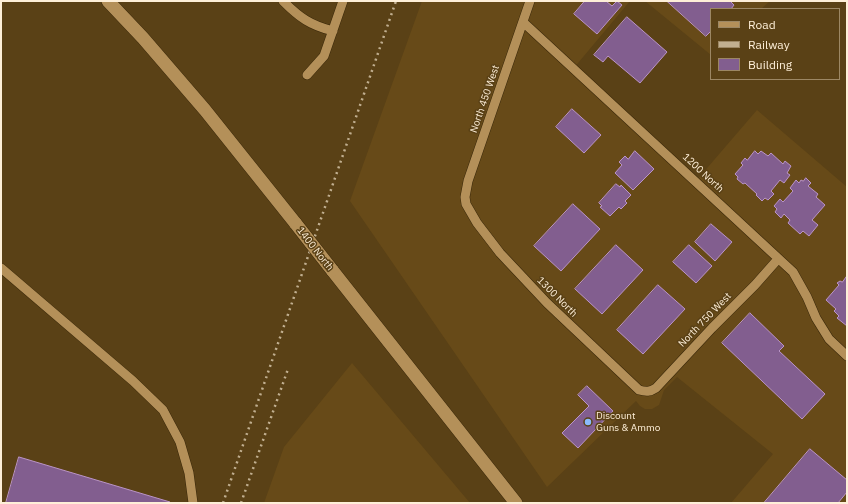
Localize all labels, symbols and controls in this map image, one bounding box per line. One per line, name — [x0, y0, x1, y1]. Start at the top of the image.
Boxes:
legend — [710, 8, 840, 80]
text: Road — [748, 17, 776, 32]
text: Railway — [748, 37, 790, 52]
text: Building — [748, 57, 792, 72]
street label: North 450 West — [468, 64, 502, 134]
street label: 1200 North — [680, 151, 726, 195]
street label: 1400 North — [294, 225, 336, 273]
street label: 1300 North — [534, 274, 580, 320]
street label: North 750 West — [676, 290, 734, 350]
place label: Discount Guns & Ammo — [596, 410, 660, 434]
marker: Discount Guns & Ammo — [583, 417, 593, 427]

